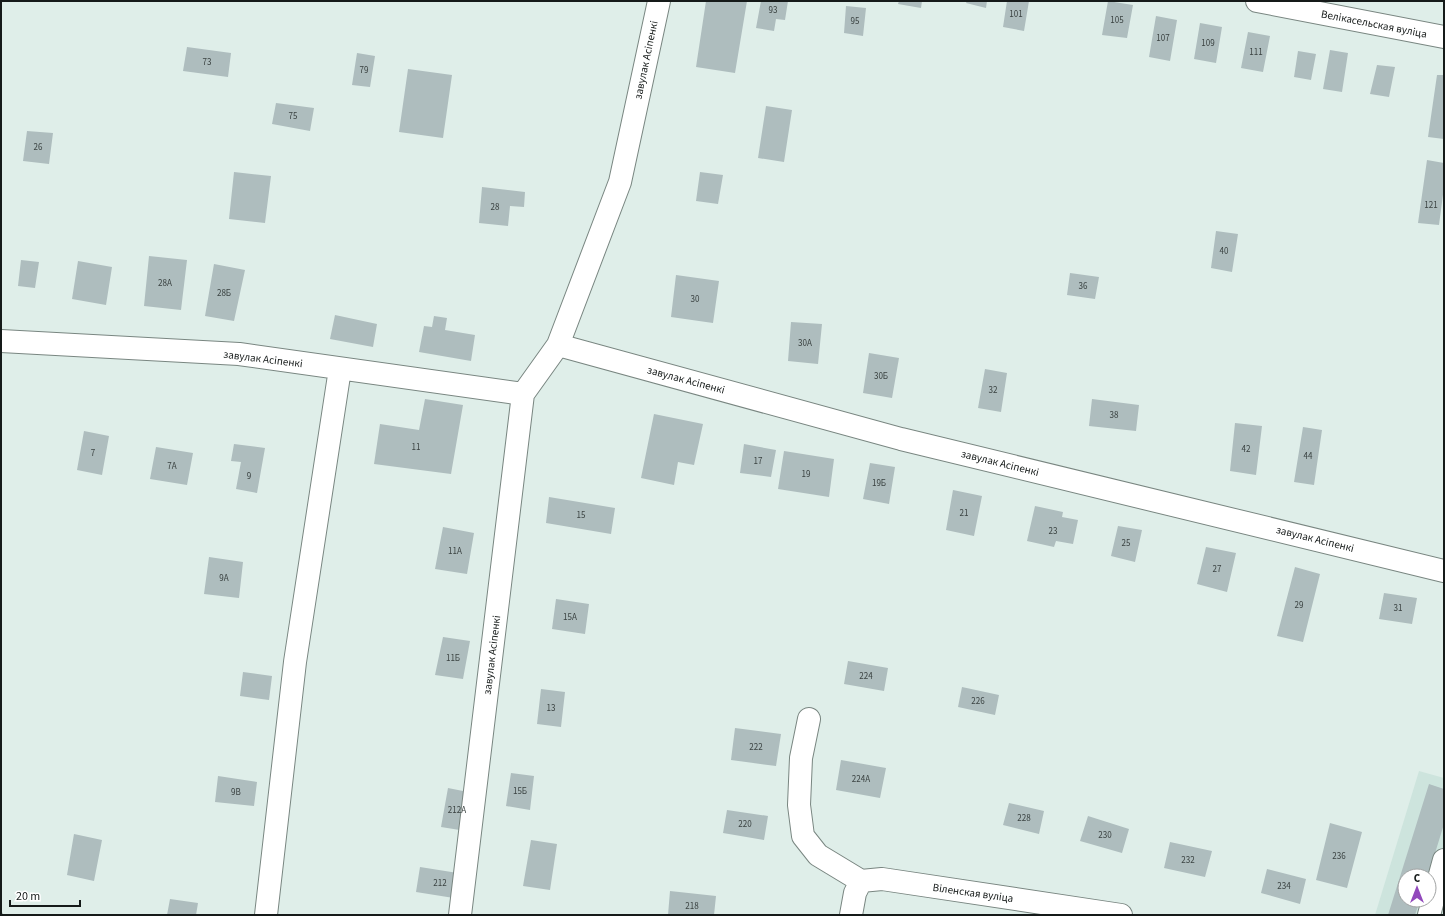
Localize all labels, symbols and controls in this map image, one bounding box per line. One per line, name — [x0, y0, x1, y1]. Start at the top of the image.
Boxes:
house number: 93 — [769, 4, 778, 17]
street label: Велікасельская вуліца — [1320, 6, 1428, 42]
house number: 101 — [1009, 8, 1023, 21]
house number: 105 — [1110, 14, 1124, 27]
house number: 95 — [851, 15, 860, 28]
street label: завулак Асіпенкі — [630, 19, 662, 101]
house number: 107 — [1156, 32, 1170, 45]
house number: 109 — [1201, 37, 1215, 50]
house number: 111 — [1249, 46, 1263, 59]
house number: 73 — [203, 56, 212, 69]
house number: 79 — [360, 64, 369, 77]
house number: 75 — [289, 110, 298, 123]
house number: 26 — [34, 141, 43, 154]
house number: 121 — [1424, 199, 1438, 212]
house number: 28 — [491, 201, 500, 214]
house number: 40 — [1220, 245, 1229, 258]
house number: 28А — [158, 277, 172, 290]
house number: 36 — [1079, 280, 1088, 293]
house number: 28Б — [217, 287, 231, 300]
house number: 30 — [691, 293, 700, 306]
house number: 30А — [798, 337, 812, 350]
street label: завулак Асіпенкі — [222, 347, 304, 371]
street label: завулак Асіпенкі — [646, 362, 726, 398]
house number: 30Б — [874, 370, 888, 383]
house number: 32 — [989, 384, 998, 397]
house number: 38 — [1110, 409, 1119, 422]
house number: 11 — [412, 441, 420, 454]
house number: 42 — [1242, 443, 1251, 456]
street label: завулак Асіпенкі — [959, 446, 1041, 480]
house number: 7 — [91, 447, 96, 460]
house number: 44 — [1304, 450, 1313, 463]
house number: 17 — [754, 455, 763, 468]
house number: 7А — [167, 460, 177, 473]
house number: 19 — [802, 468, 811, 481]
house number: 9 — [247, 470, 252, 483]
house number: 19Б — [872, 477, 886, 490]
house number: 21 — [960, 507, 968, 520]
house number: 15 — [577, 509, 586, 522]
street label: завулак Асіпенкі — [1274, 522, 1356, 556]
house number: 23 — [1049, 525, 1058, 538]
house number: 25 — [1122, 537, 1131, 550]
house number: 11А — [448, 545, 462, 558]
house number: 27 — [1213, 563, 1222, 576]
house number: 9А — [219, 572, 229, 585]
house number: 29 — [1295, 599, 1304, 612]
house number: 31 — [1394, 602, 1402, 615]
house number: 15А — [563, 611, 577, 624]
street label: завулак Асіпенкі — [480, 614, 504, 696]
house number: 11Б — [446, 652, 460, 665]
house number: 224 — [859, 670, 873, 683]
house number: 226 — [971, 695, 985, 708]
house number: 13 — [547, 702, 556, 715]
house number: 222 — [749, 741, 763, 754]
house number: 224А — [852, 773, 870, 786]
house number: 15Б — [513, 785, 527, 798]
house number: 9В — [231, 786, 241, 799]
house number: 212А — [448, 804, 466, 817]
house number: 228 — [1017, 812, 1031, 825]
house number: 220 — [738, 818, 752, 831]
house number: 230 — [1098, 829, 1112, 842]
house number: 236 — [1332, 850, 1346, 863]
house number: 232 — [1181, 854, 1195, 867]
north arrow — [1397, 868, 1437, 908]
text: С — [1414, 871, 1421, 886]
house number: 212 — [433, 877, 447, 890]
street label: Віленская вуліца — [932, 880, 1014, 906]
house number: 234 — [1277, 880, 1291, 893]
scale bar — [10, 882, 80, 908]
text: 20 m — [16, 888, 40, 905]
house number: 218 — [685, 900, 699, 913]

